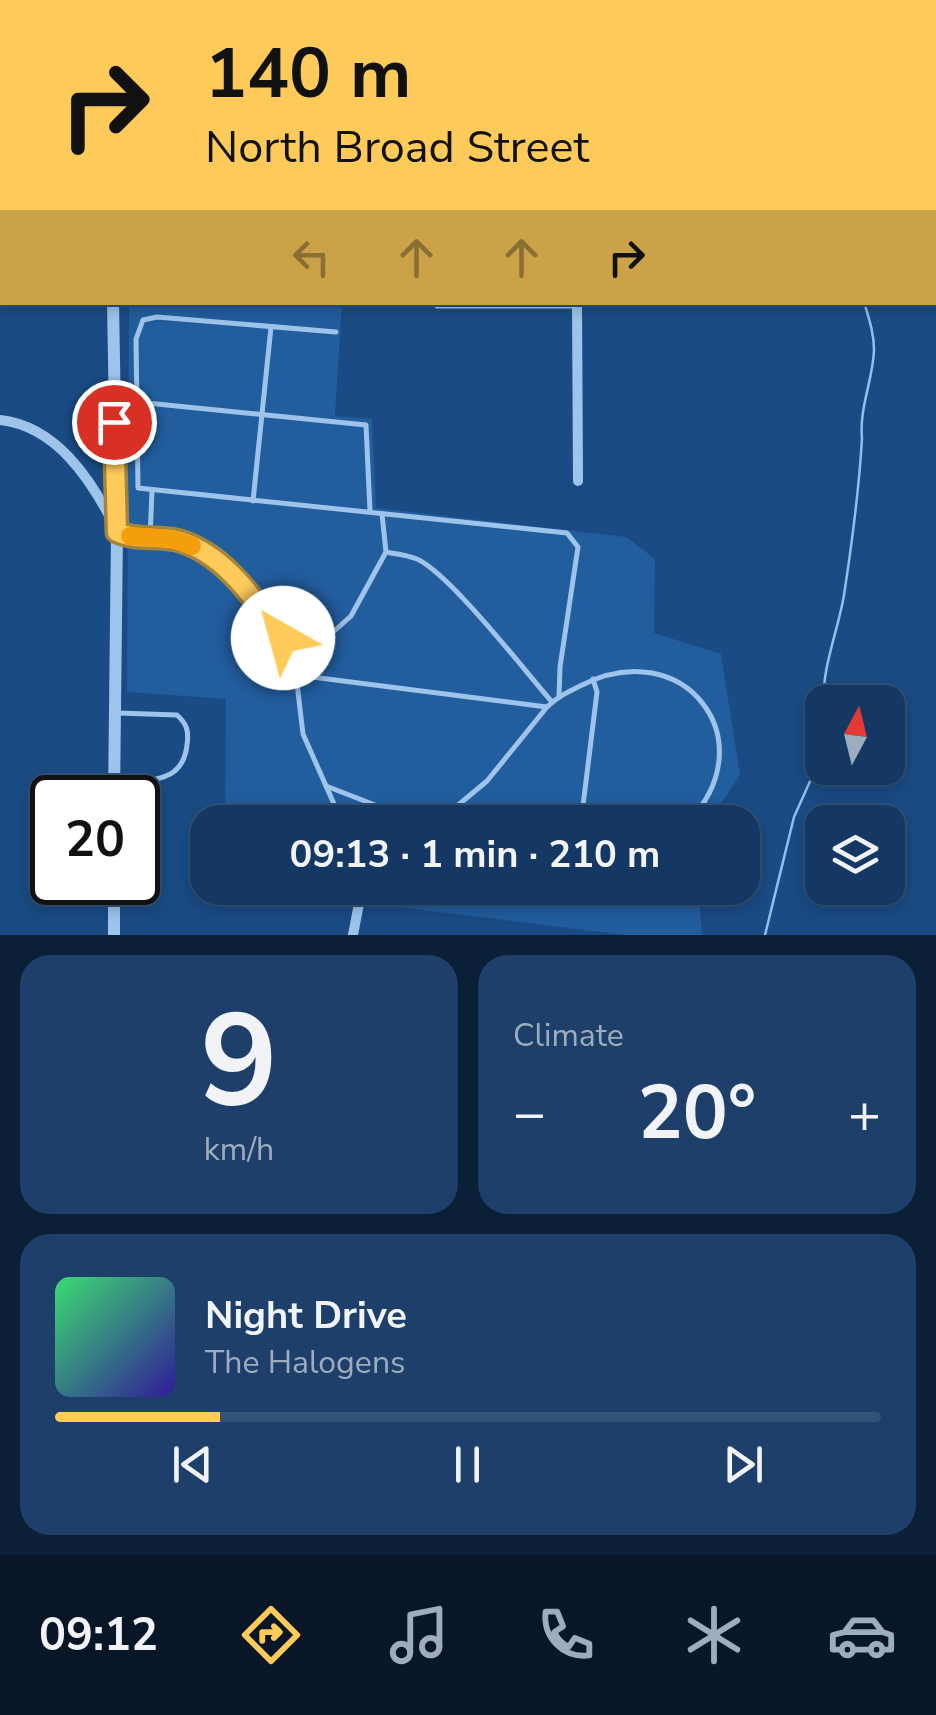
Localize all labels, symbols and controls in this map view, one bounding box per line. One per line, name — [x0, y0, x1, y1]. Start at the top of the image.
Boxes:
text: 140 m — [205, 26, 411, 122]
icon: right — [40, 40, 170, 170]
text: North Broad Street — [205, 117, 589, 178]
icon: left — [284, 230, 339, 285]
icon: ahead — [389, 230, 444, 285]
icon: ahead — [494, 230, 549, 285]
icon: right — [599, 230, 654, 285]
pin — [72, 380, 157, 465]
icon: arrive — [87, 395, 142, 450]
position arrow — [231, 586, 335, 690]
north arrow — [805, 685, 905, 785]
map controls — [805, 685, 905, 905]
speed limit sign: 20 — [30, 775, 160, 905]
button: layers — [805, 805, 905, 905]
text: 09:13 · 1 min · 210 m — [290, 829, 660, 880]
text: 9 — [200, 974, 278, 1151]
text: Climate — [513, 1014, 624, 1057]
text: 20° — [638, 1062, 756, 1164]
text: − — [513, 1076, 546, 1151]
text: + — [848, 1076, 881, 1151]
text: km/h — [204, 1128, 274, 1171]
text: Night Drive — [205, 1290, 407, 1341]
text: The Halogens — [205, 1341, 405, 1384]
icon: previous — [165, 1437, 220, 1492]
icon: pause — [440, 1437, 495, 1492]
icon: next — [716, 1437, 771, 1492]
icon: directions — [236, 1600, 306, 1670]
icon: music — [384, 1600, 454, 1670]
icon: phone — [531, 1600, 601, 1670]
icon: climate — [679, 1600, 749, 1670]
icon: car — [827, 1600, 897, 1670]
text: 09:12 — [39, 1605, 158, 1666]

